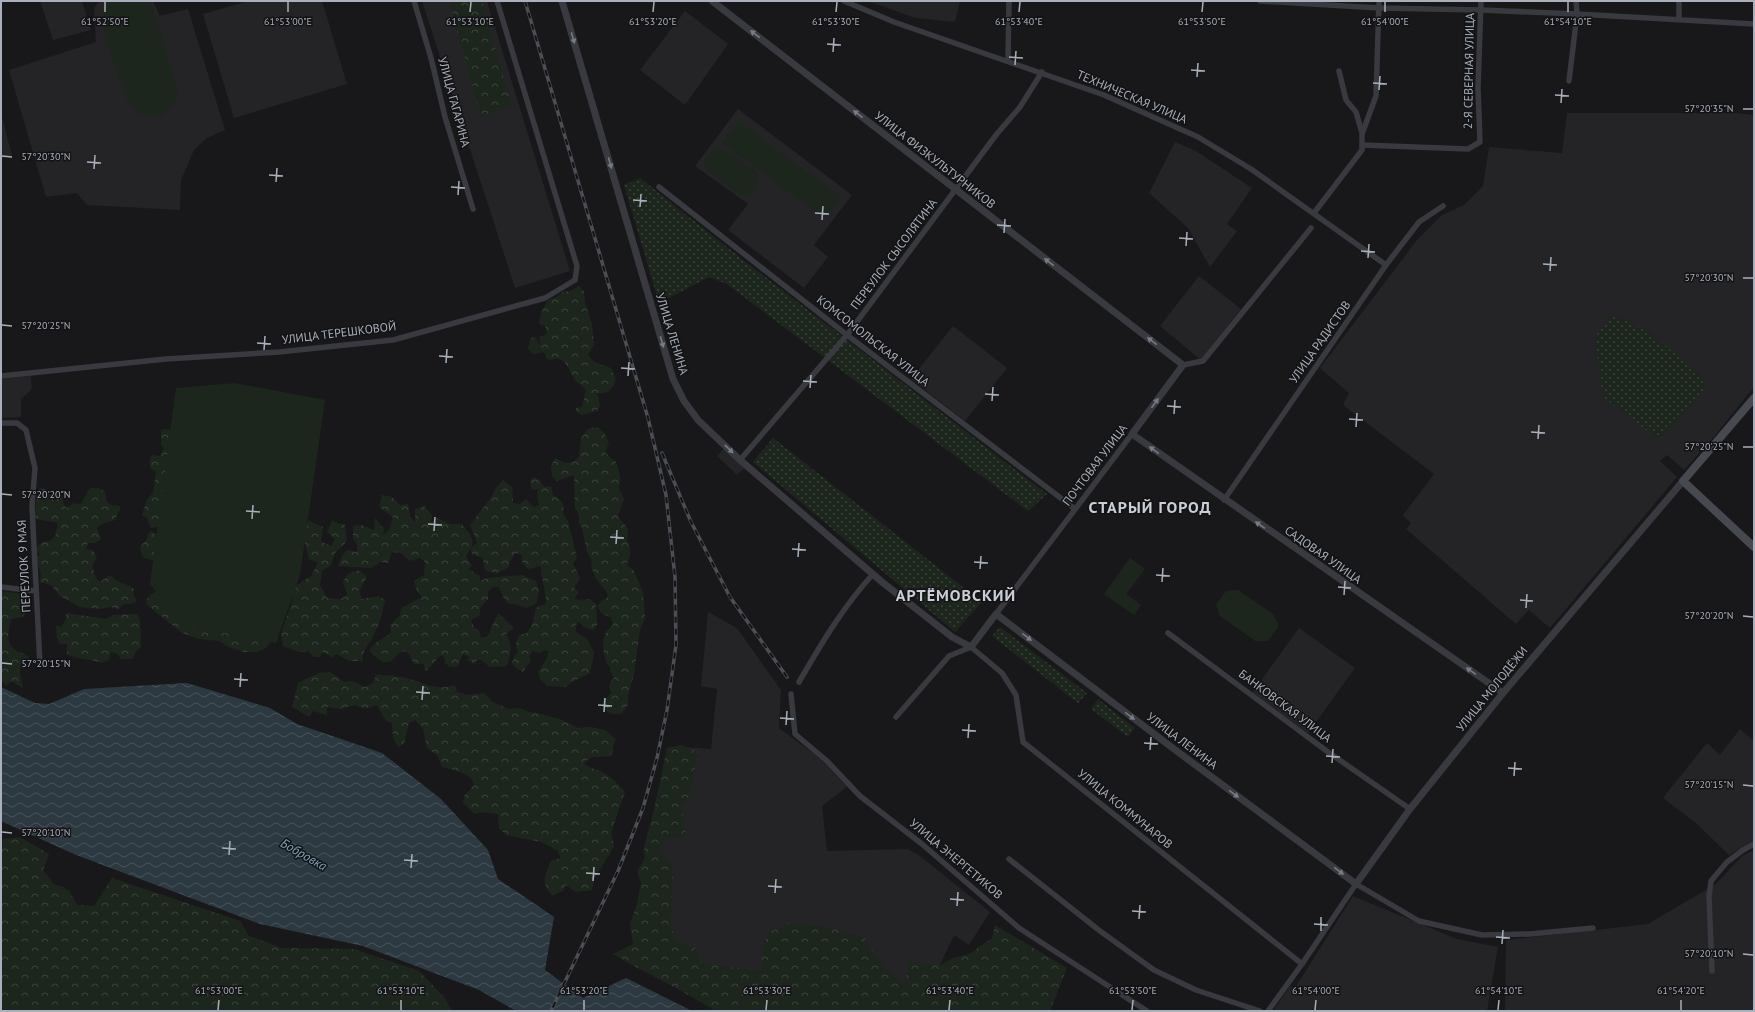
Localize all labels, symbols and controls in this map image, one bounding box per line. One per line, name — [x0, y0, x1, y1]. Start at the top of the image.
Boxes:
street label: 2-Я СЕВЕРНАЯ УЛИЦА — [1460, 13, 1477, 129]
text: 61°52'50"E — [81, 15, 129, 28]
text: 61°53'00"E — [264, 15, 312, 28]
text: 61°53'10"E — [446, 15, 494, 28]
text: 61°53'20"E — [629, 15, 677, 28]
text: 61°53'30"E — [812, 15, 860, 28]
text: 61°53'40"E — [995, 15, 1043, 28]
text: 61°53'50"E — [1178, 15, 1226, 28]
text: 61°54'00"E — [1361, 15, 1409, 28]
text: 61°54'10"E — [1544, 15, 1592, 28]
one-way arrow — [750, 31, 760, 39]
one-way arrow — [570, 33, 576, 45]
street label: УЛИЦА ГАГАРИНА — [435, 55, 474, 149]
street label: ТЕХНИЧЕСКАЯ УЛИЦА — [1075, 66, 1190, 127]
text: 57°20'35"N — [1684, 102, 1734, 115]
street label: УЛИЦА ФИЗКУЛЬТУРНИКОВ — [872, 108, 999, 211]
one-way arrow — [852, 110, 863, 118]
text: 57°20'30"N — [21, 150, 71, 163]
one-way arrow — [607, 157, 613, 169]
street label: ПЕРЕУЛОК СЫСОЛЯТИНА — [847, 195, 940, 312]
one-way arrow — [1044, 258, 1055, 266]
text: 57°20'30"N — [1684, 271, 1734, 284]
street label: УЛИЦА ЛЕНИНА — [653, 291, 692, 377]
street label: КОМСОМОЛЬСКАЯ УЛИЦА — [814, 292, 933, 389]
street label: УЛИЦА РАДИСТОВ — [1286, 298, 1354, 386]
street label: УЛИЦА ТЕРЕШКОВОЙ — [281, 318, 397, 347]
text: 57°20'25"N — [21, 319, 71, 332]
one-way arrow — [659, 336, 665, 348]
one-way arrow — [1147, 337, 1158, 345]
one-way arrow — [1151, 398, 1159, 408]
street label: ПОЧТОВАЯ УЛИЦА — [1059, 421, 1130, 509]
text: 57°20'25"N — [1684, 440, 1734, 453]
one-way arrow — [724, 445, 734, 454]
one-way arrow — [1149, 446, 1159, 454]
text: 57°20'20"N — [21, 488, 71, 501]
district label: СТАРЫЙ ГОРОД — [1088, 497, 1212, 517]
street label: ПЕРЕУЛОК 9 МАЯ — [14, 519, 33, 613]
one-way arrow — [1255, 521, 1266, 529]
street label: САДОВАЯ УЛИЦА — [1282, 523, 1365, 587]
district label: АРТЁМОВСКИЙ — [896, 585, 1016, 605]
text: 57°20'20"N — [1684, 609, 1734, 622]
one-way arrow — [1022, 633, 1032, 641]
street label: УЛИЦА МОЛОДЁЖИ — [1453, 643, 1531, 734]
text: 57°20'15"N — [21, 657, 71, 670]
street label: БАНКОВСКАЯ УЛИЦА — [1236, 666, 1335, 745]
one-way arrow — [1465, 667, 1476, 675]
street label: УЛИЦА ЛЕНИНА — [1144, 709, 1221, 772]
one-way arrow — [1125, 712, 1136, 720]
street label: УЛИЦА КОММУНАРОВ — [1075, 766, 1176, 851]
text: 57°20'15"N — [1684, 778, 1734, 791]
one-way arrow — [1229, 790, 1240, 798]
street label: УЛИЦА ЭНЕРГЕТИКОВ — [907, 815, 1006, 902]
text: 57°20'10"N — [21, 826, 71, 839]
water label: Бобровка — [277, 834, 331, 875]
one-way arrow — [1334, 867, 1344, 875]
text: 57°20'10"N — [1684, 947, 1734, 960]
text: 61°53'00"E — [195, 984, 243, 997]
text: 61°53'10"E — [377, 984, 425, 997]
text: 61°53'20"E — [560, 984, 608, 997]
text: 61°53'30"E — [743, 984, 791, 997]
text: 61°53'40"E — [926, 984, 974, 997]
text: 61°53'50"E — [1109, 984, 1157, 997]
text: 61°54'00"E — [1292, 984, 1340, 997]
text: 61°54'10"E — [1475, 984, 1523, 997]
text: 61°54'20"E — [1657, 984, 1705, 997]

